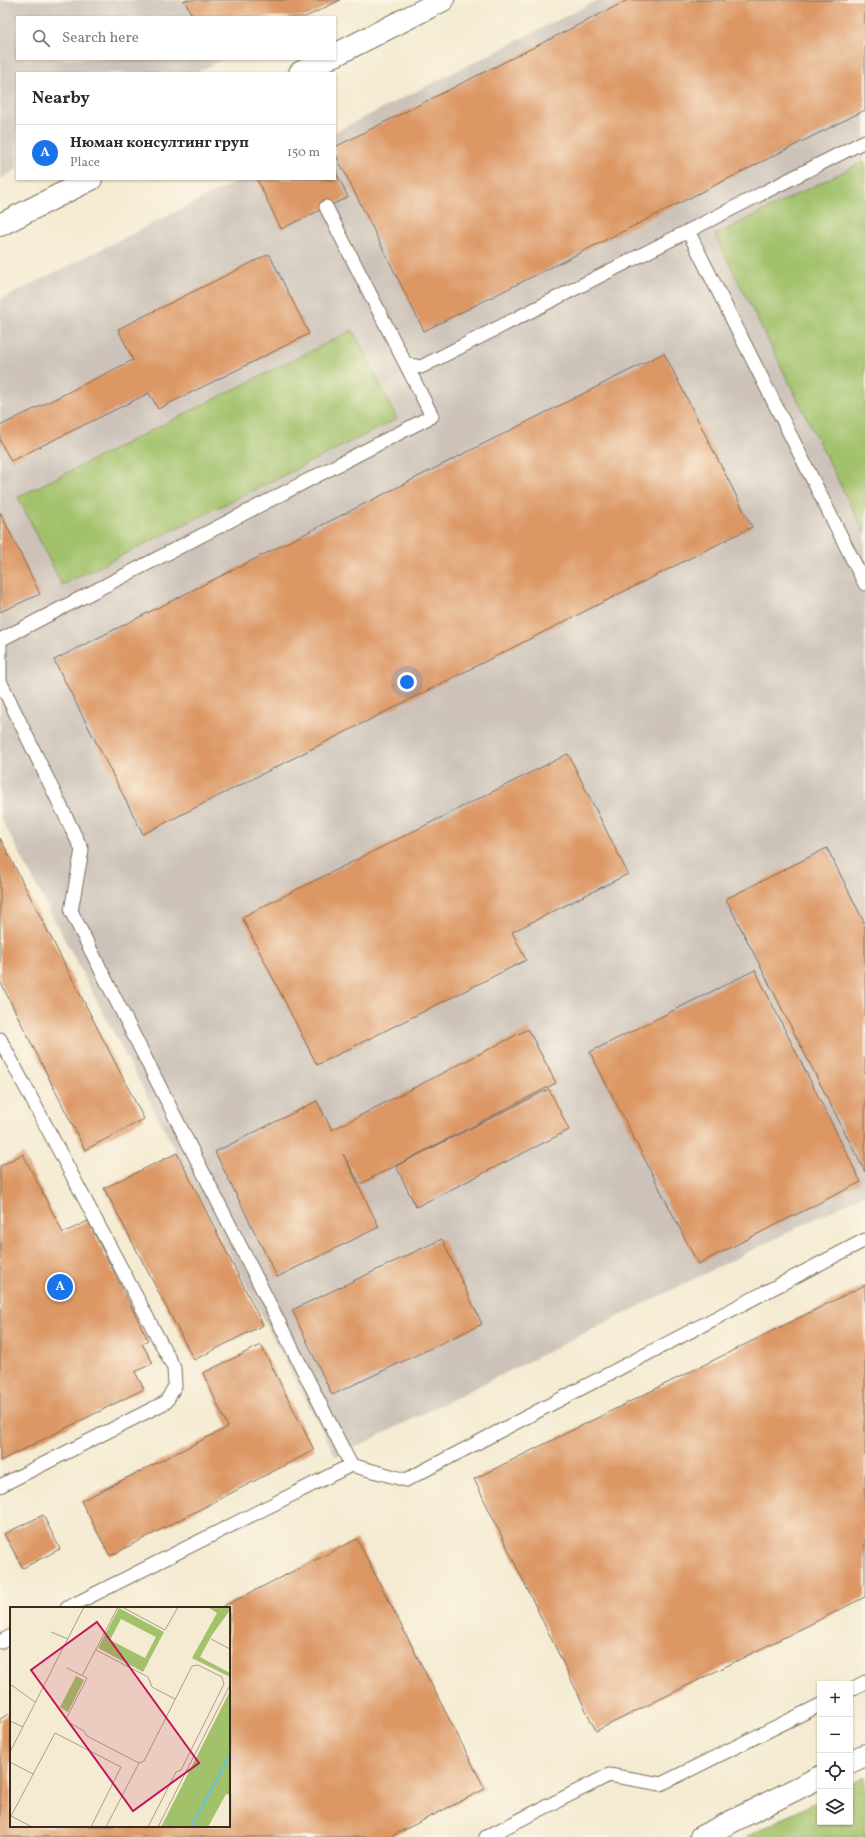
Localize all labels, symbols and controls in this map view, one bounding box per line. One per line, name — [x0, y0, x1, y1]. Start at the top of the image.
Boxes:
search box — [16, 16, 336, 60]
icon: search — [30, 27, 52, 49]
text: Search here — [62, 28, 139, 49]
text: Nearby — [32, 87, 90, 110]
text: Нюман консултинг груп — [70, 133, 249, 154]
text: A — [40, 144, 50, 162]
text: 150 m — [287, 144, 320, 162]
text: Place — [70, 154, 100, 172]
your location — [397, 672, 417, 692]
pin: A — [47, 1272, 73, 1302]
inset map — [10, 1607, 230, 1827]
map controls — [817, 1681, 853, 1825]
button: + — [817, 1681, 853, 1717]
button: − — [817, 1717, 853, 1753]
button: locate — [817, 1753, 853, 1789]
button: layers — [817, 1789, 853, 1825]

